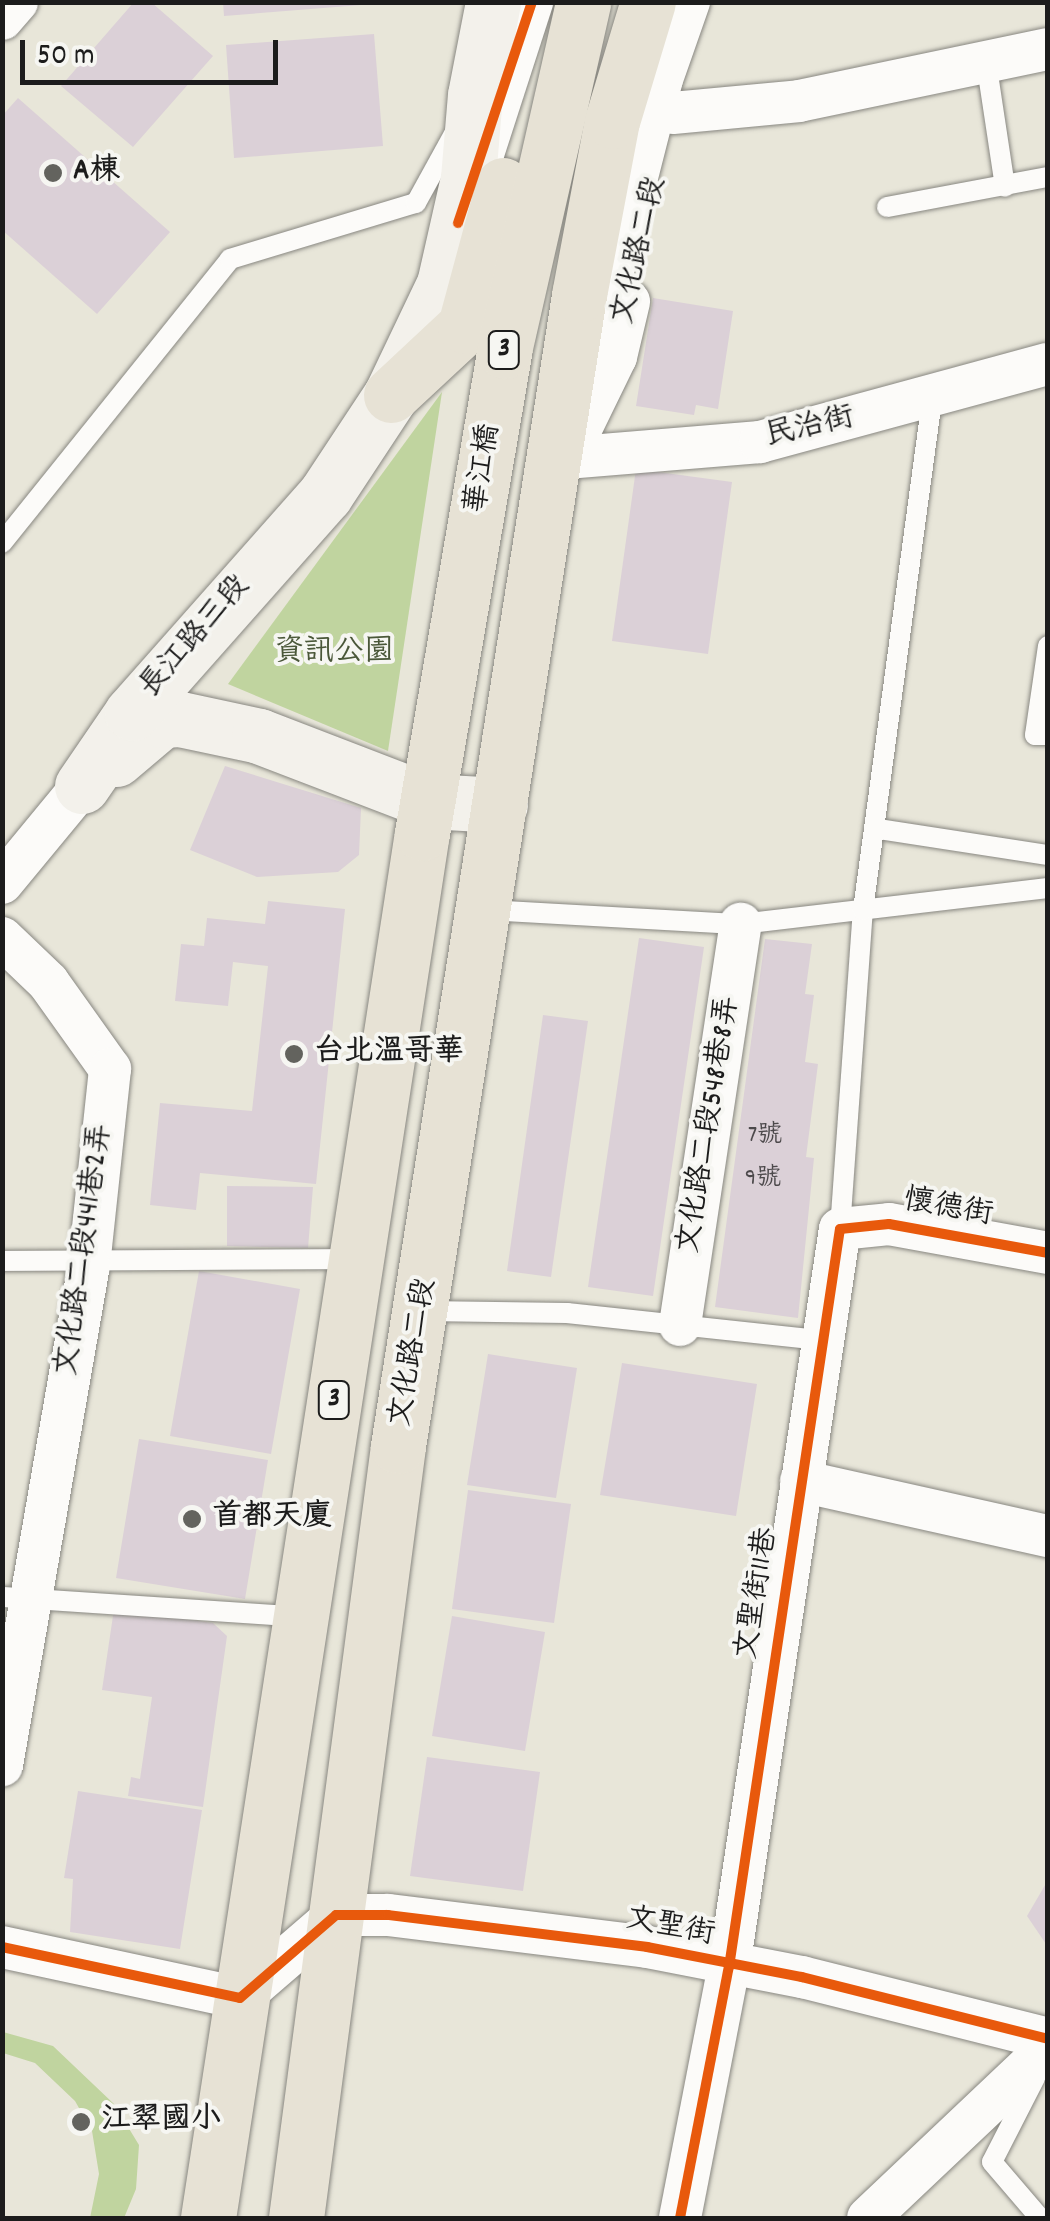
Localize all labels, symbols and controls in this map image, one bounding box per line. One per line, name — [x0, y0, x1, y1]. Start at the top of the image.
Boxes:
scale bar — [25, 20, 282, 82]
text: 50 m — [37, 36, 95, 79]
place label: A棟 — [73, 155, 119, 191]
marker: A棟 — [42, 162, 64, 184]
street label: 文化路二段 — [607, 174, 675, 328]
road number: 3 — [486, 327, 522, 373]
street label: 民治街 — [762, 401, 858, 457]
street label: 華江橋 — [460, 422, 510, 516]
street label: 長江路三段 — [133, 570, 259, 706]
park label: 資訊公園 — [274, 636, 394, 672]
street label: 文化路二段548巷8弄 — [673, 994, 749, 1256]
place label: 台北溫哥華 — [314, 1036, 464, 1072]
marker: 台北溫哥華 — [283, 1043, 305, 1065]
street label: 文化路二段441巷2弄 — [50, 1121, 122, 1379]
house number: 7號 — [748, 1121, 782, 1151]
house number: 9號 — [745, 1164, 781, 1194]
street label: 懷德街 — [901, 1184, 995, 1236]
street label: 文化路二段 — [384, 1276, 446, 1430]
road number: 3 — [316, 1377, 352, 1423]
place label: 首都天廈 — [212, 1501, 332, 1537]
marker: 首都天廈 — [181, 1508, 203, 1530]
street label: 文聖街11巷 — [731, 1525, 787, 1663]
street label: 文聖街 — [622, 1903, 718, 1955]
place label: 江翠國小 — [101, 2104, 221, 2140]
marker: 江翠國小 — [70, 2111, 92, 2133]

